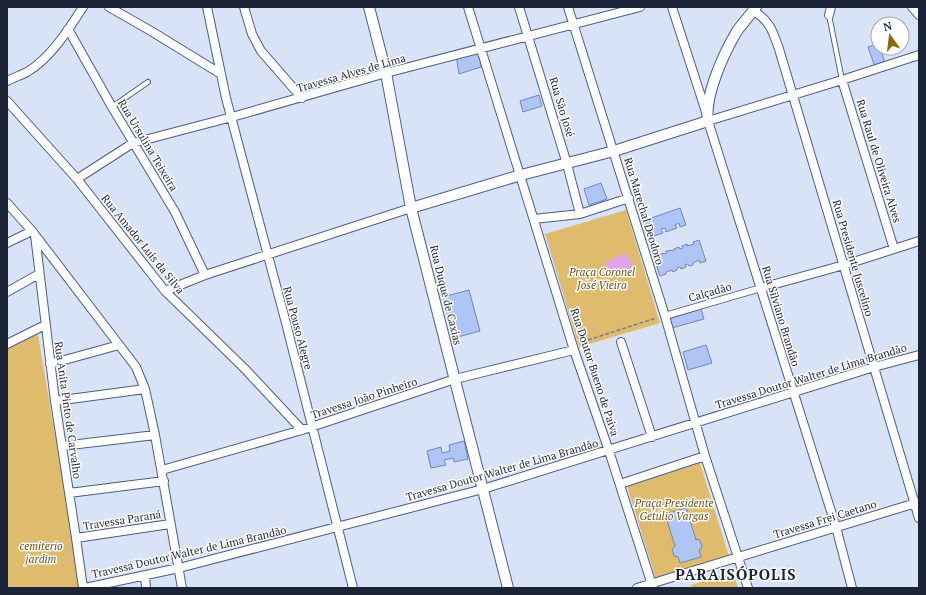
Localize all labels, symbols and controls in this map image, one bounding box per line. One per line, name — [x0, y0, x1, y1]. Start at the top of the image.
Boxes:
north arrow — [870, 16, 910, 56]
text: N — [882, 18, 894, 34]
street label: Travessa Alves de Lima — [295, 51, 407, 95]
street label: Rua São José — [546, 75, 578, 139]
street label: Rua Ursulina Teixeira — [115, 96, 181, 194]
street label: Rua Raul de Oliveira Alves — [854, 98, 905, 225]
street label: Rua Marechal Deodoro — [621, 156, 667, 266]
street label: Rua Amador Luis da Silva — [99, 191, 188, 297]
street label: Rua Presidente Juscelino — [830, 198, 876, 318]
street label: Rua Duque de Caxias — [427, 244, 465, 347]
street label: Rua Silviano Brandão — [759, 264, 803, 368]
park label: Praça Coronel José Vieira — [568, 265, 635, 292]
street label: Calçadão — [687, 279, 733, 305]
street label: Rua Pouso Alegre — [280, 285, 316, 371]
street label: Rua Doutor Bueno de Paiva — [568, 306, 622, 438]
street label: Rua Anita Pinto de Carvalho — [51, 340, 85, 480]
street label: Travessa Doutor Walter de Lima Brandão — [714, 340, 908, 412]
street label: Travessa João Pinheiro — [309, 374, 419, 422]
street label: Travessa Doutor Walter de Lima Brandão — [404, 436, 600, 504]
park label: Praça Presidente Getúlio Vargas — [634, 496, 713, 523]
street label: Travessa Frei Caetano — [772, 497, 878, 541]
street label: Travessa Paraná — [82, 507, 162, 533]
street label: Travessa Doutor Walter de Lima Brandão — [90, 523, 288, 581]
park label: cemiterio jardim — [19, 539, 63, 566]
district label: PARAISÓPOLIS — [675, 564, 797, 584]

